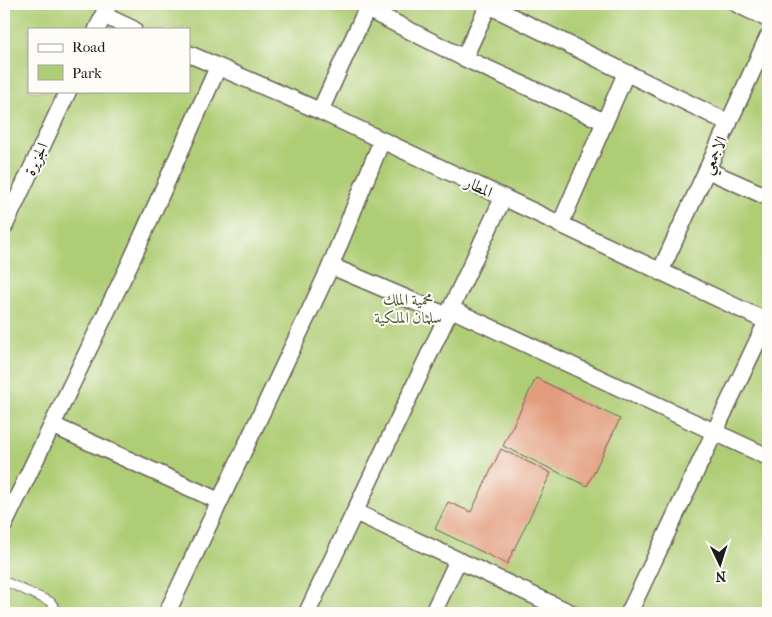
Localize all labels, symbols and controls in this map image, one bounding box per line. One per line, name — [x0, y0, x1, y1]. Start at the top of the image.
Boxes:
legend — [28, 28, 190, 92]
text: Road — [72, 38, 106, 56]
text: Park — [72, 64, 102, 82]
street label: الاجمعي — [697, 133, 736, 179]
street label: الجزيرة — [20, 140, 53, 179]
street label: المطار — [460, 171, 496, 202]
park label: محمية الملك سلمان الملكية — [374, 290, 442, 327]
north arrow — [694, 540, 744, 590]
text: N — [715, 568, 727, 585]

